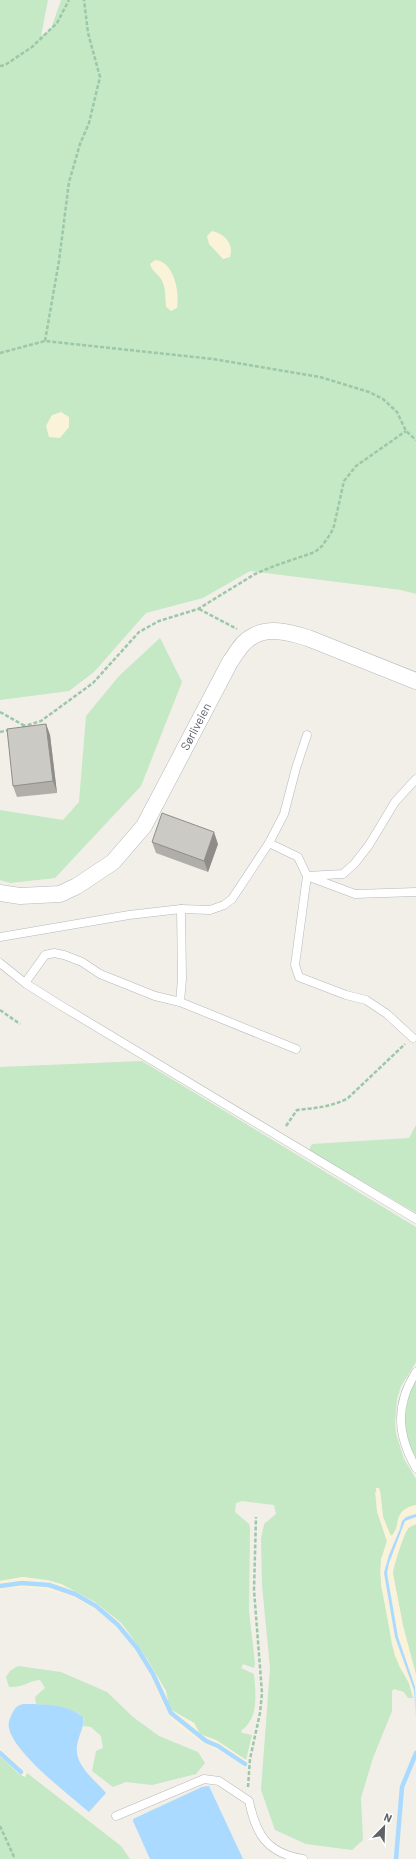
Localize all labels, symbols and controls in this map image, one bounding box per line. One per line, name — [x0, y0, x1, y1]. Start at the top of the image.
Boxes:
street label: Sørliveien — [177, 700, 213, 752]
north arrow — [364, 1807, 404, 1847]
text: N — [382, 1810, 394, 1825]

